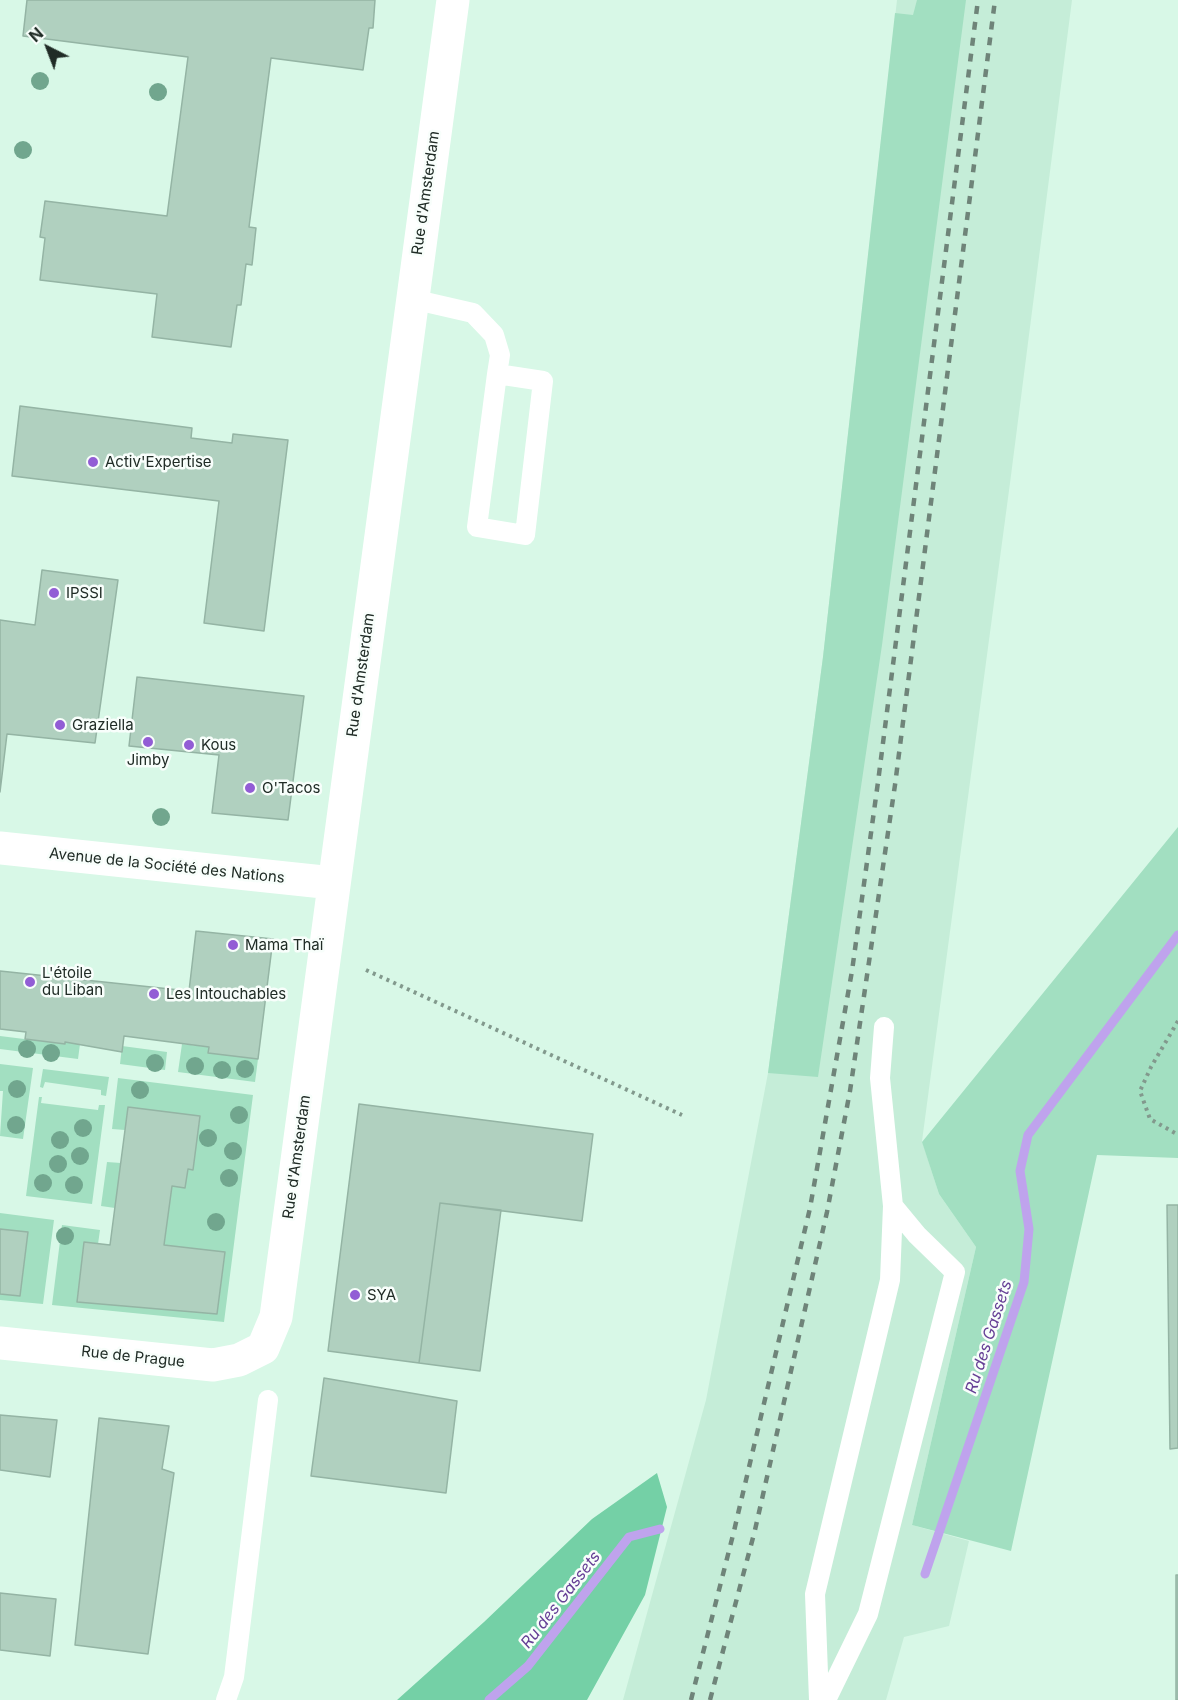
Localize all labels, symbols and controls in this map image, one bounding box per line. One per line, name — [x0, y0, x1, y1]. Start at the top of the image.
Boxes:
north arrow — [18, 18, 78, 78]
text: N — [25, 23, 47, 46]
street label: Rue d'Amsterdam — [408, 130, 444, 256]
place label: Activ'Expertise — [105, 453, 212, 471]
marker: Activ'Expertise — [86, 455, 100, 469]
place label: IPSSI — [66, 584, 103, 602]
marker: IPSSI — [47, 586, 61, 600]
street label: Rue d'Amsterdam — [343, 612, 379, 738]
place label: Graziella — [72, 716, 134, 734]
marker: Graziella — [53, 718, 67, 732]
marker: Jimby — [141, 735, 155, 749]
place label: Kous — [201, 736, 236, 754]
marker: Kous — [182, 738, 196, 752]
place label: Jimby — [127, 751, 169, 769]
place label: O'Tacos — [262, 779, 320, 797]
marker: O'Tacos — [243, 781, 257, 795]
street label: Avenue de la Société des Nations — [48, 845, 286, 887]
place label: Mama Thaï — [245, 936, 323, 954]
marker: Mama Thaï — [226, 938, 240, 952]
place label: L'étoile du Liban — [42, 964, 103, 999]
marker: L'étoile du Liban — [23, 975, 37, 989]
place label: Les Intouchables — [166, 985, 286, 1003]
marker: Les Intouchables — [147, 987, 161, 1001]
street label: Rue d'Amsterdam — [279, 1094, 315, 1220]
water label: Ru des Gassets — [962, 1278, 1016, 1396]
place label: SYA — [367, 1286, 396, 1304]
marker: SYA — [348, 1288, 362, 1302]
street label: Rue de Prague — [80, 1343, 186, 1371]
water label: Ru des Gassets — [517, 1548, 605, 1652]

